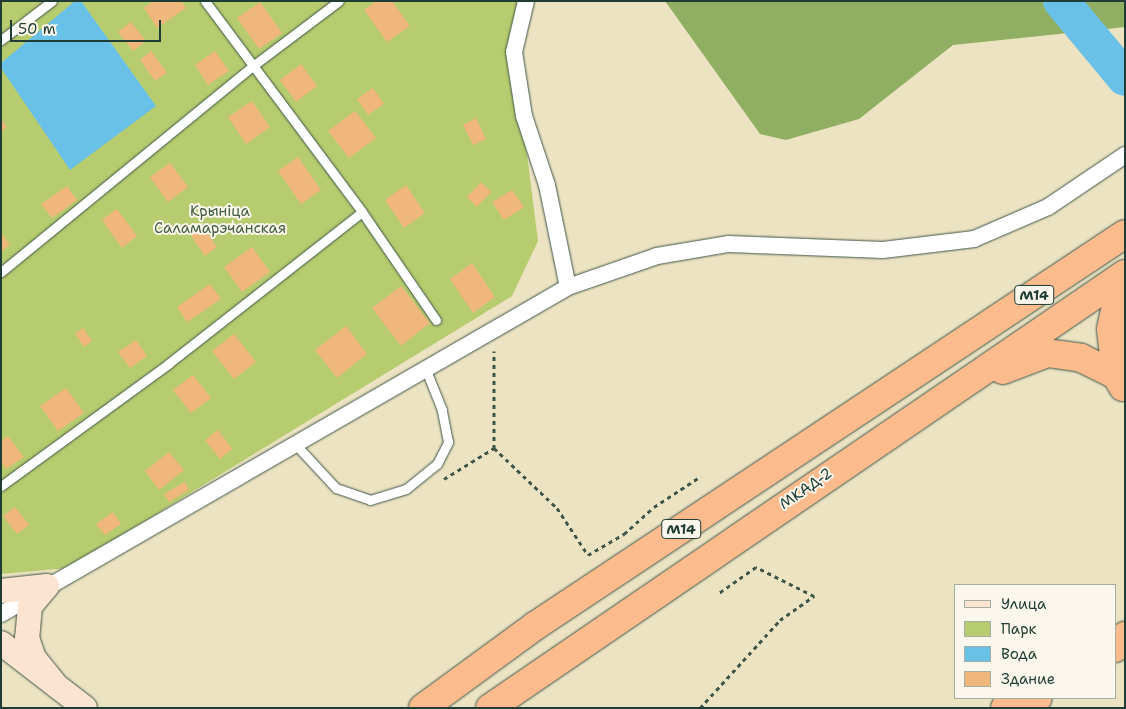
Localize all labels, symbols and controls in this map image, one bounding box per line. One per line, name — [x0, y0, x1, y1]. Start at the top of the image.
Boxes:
scale bar — [12, 10, 164, 42]
text: 50 m — [18, 19, 56, 39]
park label: Крыніца Саламарэчанская — [154, 202, 286, 237]
road number: М14 — [1014, 284, 1054, 306]
street label: МКАД-2 — [776, 464, 836, 514]
road number: М14 — [661, 518, 701, 540]
legend — [954, 584, 1116, 699]
text: Улица — [1001, 594, 1046, 614]
text: Парк — [1001, 619, 1037, 639]
text: Вода — [1001, 644, 1037, 664]
text: Здание — [1001, 669, 1055, 689]

